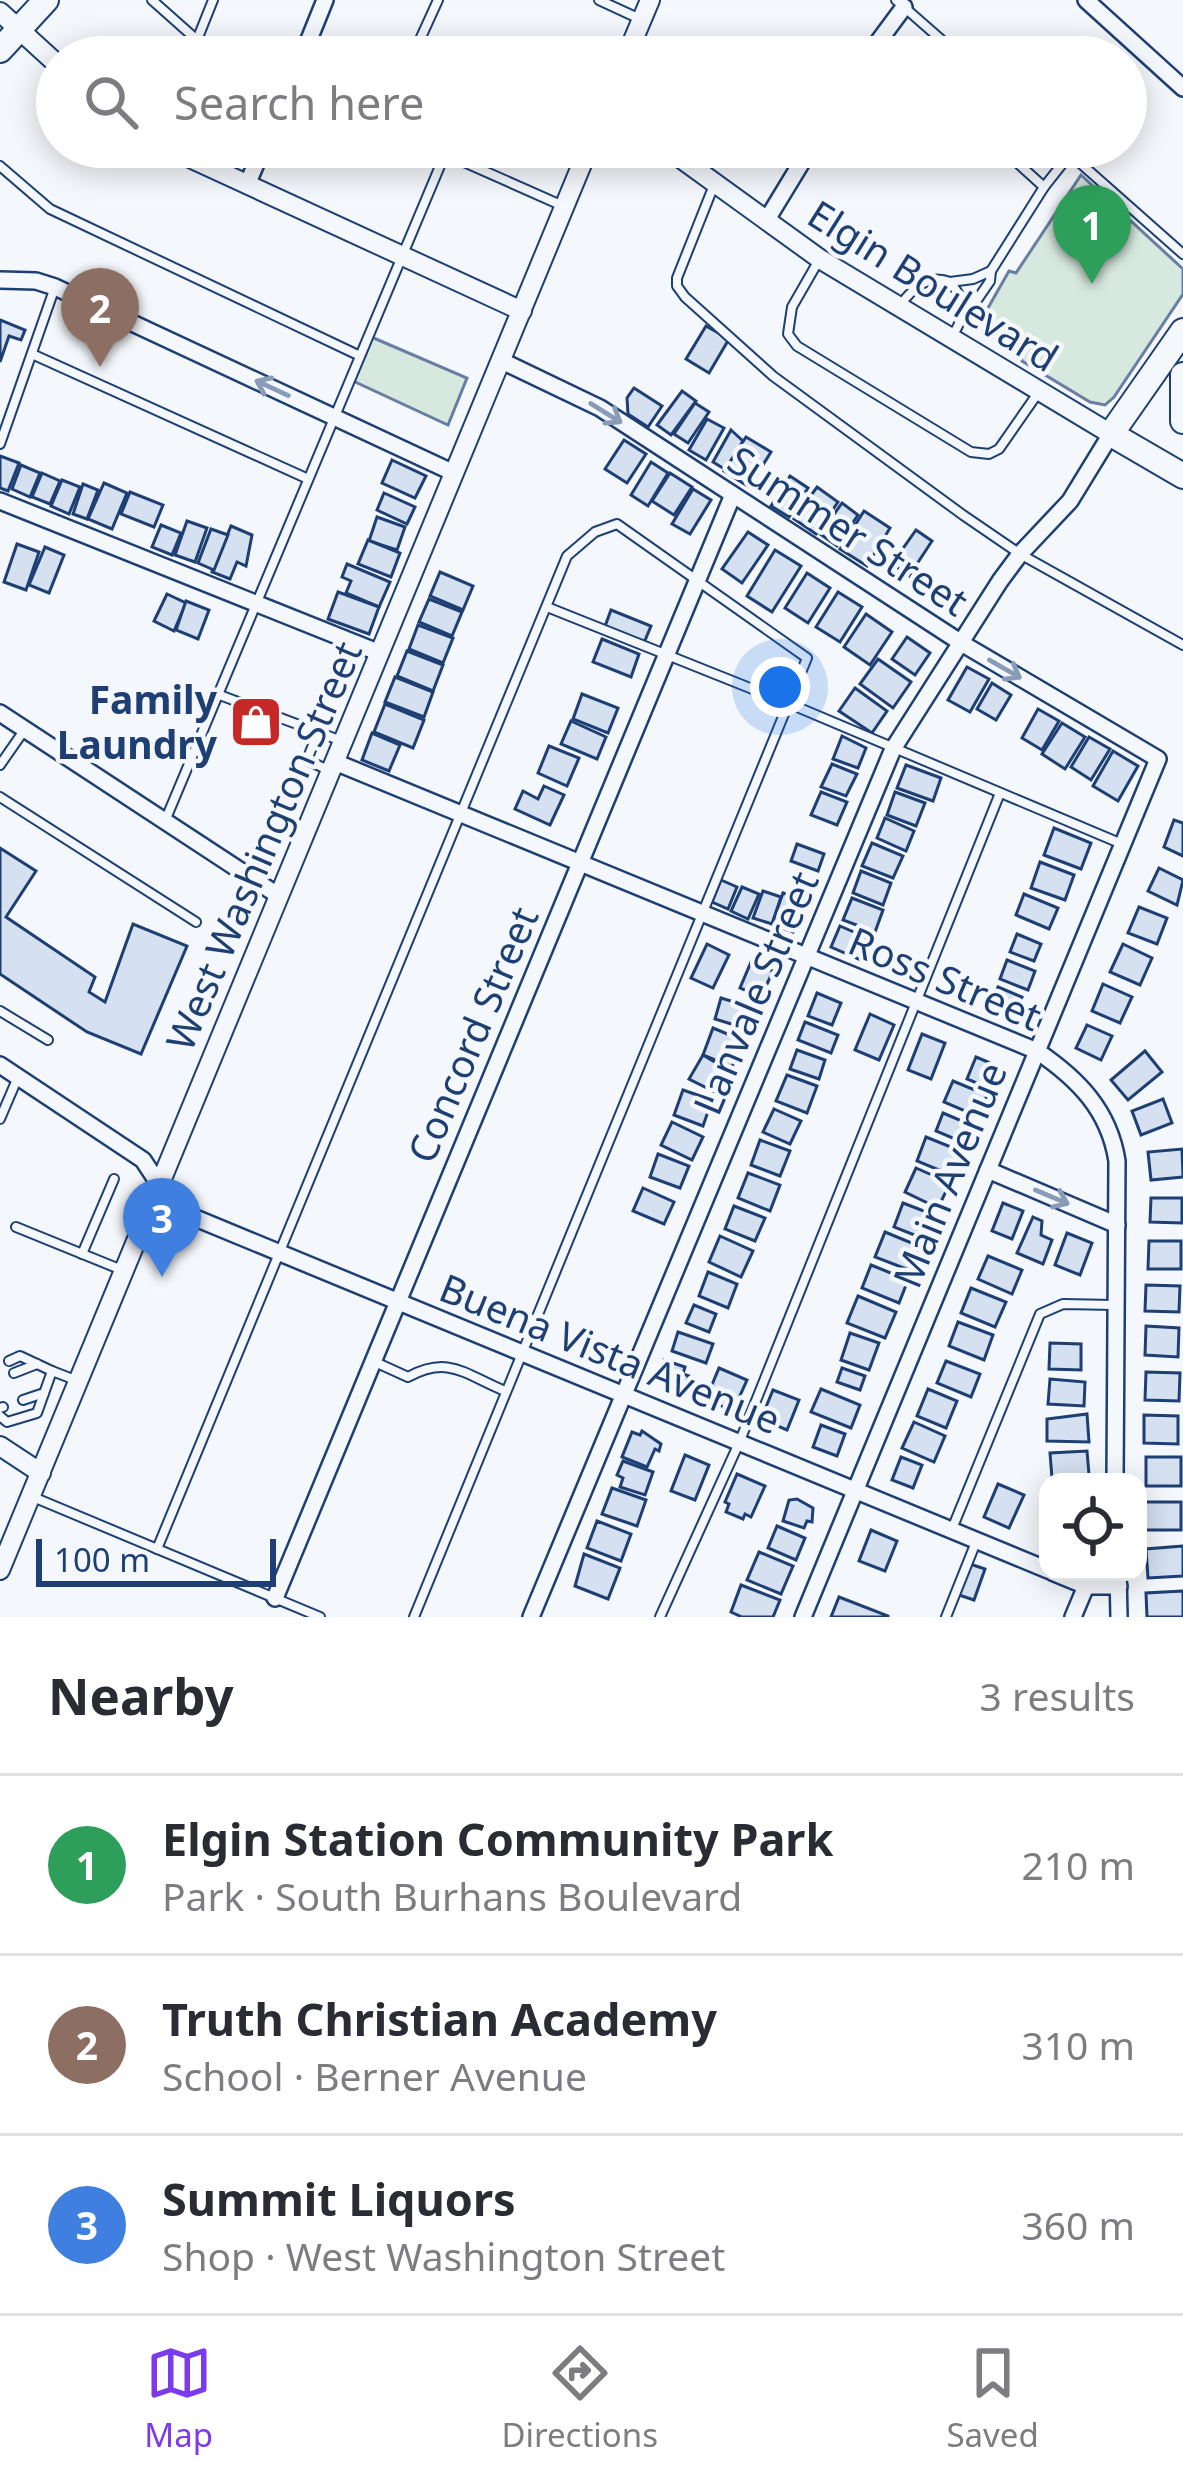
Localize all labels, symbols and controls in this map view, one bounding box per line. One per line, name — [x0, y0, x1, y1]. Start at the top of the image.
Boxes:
search box — [36, 36, 1147, 168]
icon: search — [78, 69, 144, 135]
text: Search here — [174, 72, 424, 133]
pin: 1 — [1053, 185, 1131, 284]
street label: Elgin Boulevard — [799, 187, 1069, 383]
pin: 2 — [61, 268, 139, 367]
one-way arrow — [255, 376, 291, 398]
one-way arrow — [589, 401, 623, 425]
street label: Summer Street — [719, 432, 979, 627]
street label: West Washington Street — [152, 633, 373, 1058]
your location — [750, 657, 810, 717]
one-way arrow — [987, 657, 1021, 681]
place label: Family Laundry — [57, 672, 218, 770]
shop icon: Family Laundry — [228, 694, 284, 750]
street label: Lanvale Street — [680, 863, 830, 1122]
street label: Concord Street — [394, 898, 549, 1170]
street label: Ross Street — [841, 913, 1050, 1042]
street label: Main Avenue — [879, 1054, 1018, 1295]
pin: 3 — [123, 1178, 201, 1277]
one-way arrow — [1034, 1188, 1070, 1210]
street label: Buena Vista Avenue — [432, 1260, 789, 1445]
map controls — [1039, 1473, 1147, 1581]
button: locate — [1039, 1473, 1147, 1581]
scale bar — [36, 1533, 276, 1586]
text: 100 m — [54, 1537, 150, 1582]
text: Nearby — [48, 1660, 234, 1730]
text: 3 results — [980, 1669, 1135, 1722]
text: Elgin Station Community Park — [162, 1808, 833, 1869]
text: 1 — [76, 1838, 98, 1891]
text: 210 m — [1021, 1838, 1135, 1891]
text: Park · South Burhans Boulevard — [162, 1869, 742, 1922]
text: Truth Christian Academy — [162, 1988, 717, 2049]
text: 2 — [76, 2018, 98, 2071]
text: 310 m — [1021, 2018, 1135, 2071]
text: School · Berner Avenue — [162, 2049, 587, 2102]
text: Summit Liquors — [162, 2168, 516, 2229]
text: 3 — [76, 2198, 98, 2251]
text: 360 m — [1021, 2198, 1135, 2251]
text: Shop · West Washington Street — [162, 2229, 725, 2282]
tab: Map — [144, 2340, 213, 2457]
tab: Directions — [501, 2340, 658, 2457]
tab: Saved — [946, 2340, 1039, 2457]

